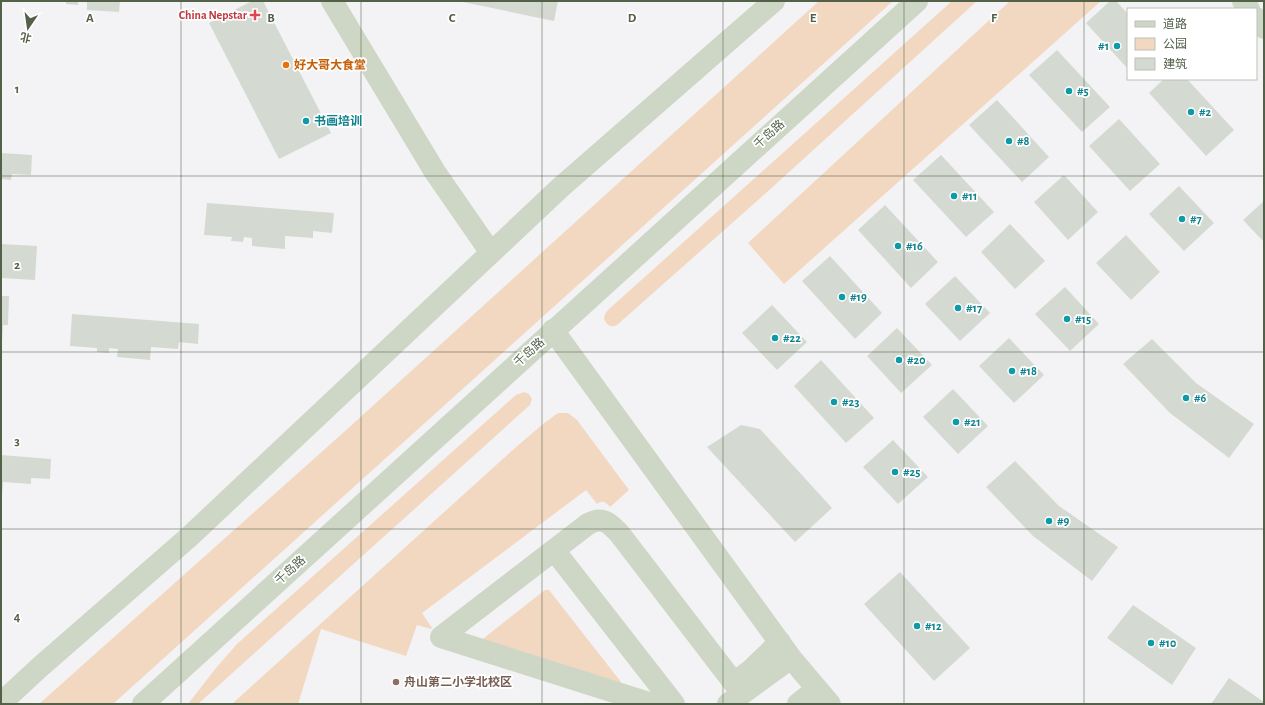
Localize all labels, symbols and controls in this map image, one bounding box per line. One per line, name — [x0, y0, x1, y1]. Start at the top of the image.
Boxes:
north arrow — [8, 8, 48, 48]
legend — [1127, 8, 1257, 80]
place label: China Nepstar — [179, 9, 248, 21]
marker: China Nepstar — [250, 10, 260, 20]
text: A — [86, 12, 94, 25]
text: B — [267, 12, 275, 25]
text: C — [449, 12, 456, 25]
text: D — [628, 12, 637, 25]
text: E — [810, 12, 817, 25]
text: F — [991, 12, 998, 25]
text: 道路 — [1163, 17, 1187, 30]
text: 北 — [19, 31, 32, 44]
text: 公园 — [1163, 38, 1187, 50]
place label: #1 — [1098, 40, 1109, 52]
marker: #1 — [1112, 41, 1122, 51]
text: 建筑 — [1163, 57, 1187, 70]
place label: 好大哥大食堂 — [294, 58, 366, 71]
marker: 好大哥大食堂 — [281, 60, 291, 70]
text: 1 — [15, 83, 19, 96]
place label: #5 — [1077, 85, 1089, 97]
marker: #5 — [1064, 86, 1074, 96]
place label: #2 — [1199, 106, 1212, 118]
marker: #2 — [1186, 107, 1196, 117]
place label: 书画培训 — [314, 114, 362, 127]
marker: 书画培训 — [301, 116, 311, 126]
street label: 千岛路 — [751, 117, 786, 151]
place label: #8 — [1017, 135, 1030, 147]
marker: #8 — [1004, 136, 1014, 146]
place label: #11 — [962, 190, 977, 202]
marker: #11 — [949, 191, 959, 201]
place label: #7 — [1190, 213, 1202, 225]
marker: #7 — [1177, 214, 1187, 224]
place label: #16 — [906, 240, 923, 252]
marker: #16 — [893, 241, 903, 251]
text: 2 — [14, 259, 20, 272]
place label: #19 — [850, 291, 867, 303]
marker: #19 — [837, 292, 847, 302]
place label: #17 — [966, 302, 982, 314]
marker: #17 — [953, 303, 963, 313]
place label: #15 — [1075, 313, 1091, 325]
marker: #15 — [1062, 314, 1072, 324]
place label: #22 — [783, 332, 801, 344]
marker: #22 — [770, 333, 780, 343]
street label: 千岛路 — [511, 335, 546, 369]
place label: #20 — [907, 354, 926, 366]
marker: #20 — [894, 355, 904, 365]
place label: #18 — [1020, 365, 1037, 377]
marker: #18 — [1007, 366, 1017, 376]
place label: #6 — [1194, 392, 1207, 404]
marker: #6 — [1181, 393, 1191, 403]
place label: #23 — [842, 396, 859, 408]
marker: #23 — [829, 397, 839, 407]
place label: #21 — [964, 416, 981, 428]
marker: #21 — [951, 417, 961, 427]
text: 3 — [14, 435, 20, 448]
place label: #25 — [903, 466, 920, 478]
marker: #25 — [890, 467, 900, 477]
place label: #9 — [1057, 515, 1070, 527]
marker: #9 — [1044, 516, 1054, 526]
street label: 千岛路 — [272, 553, 307, 587]
text: 4 — [14, 611, 21, 624]
place label: #12 — [925, 620, 942, 632]
marker: #12 — [912, 621, 922, 631]
place label: #10 — [1159, 637, 1176, 649]
marker: #10 — [1146, 638, 1156, 648]
place label: 舟山第二小学北校区 — [404, 675, 512, 688]
marker: 舟山第二小学北校区 — [391, 677, 401, 687]

